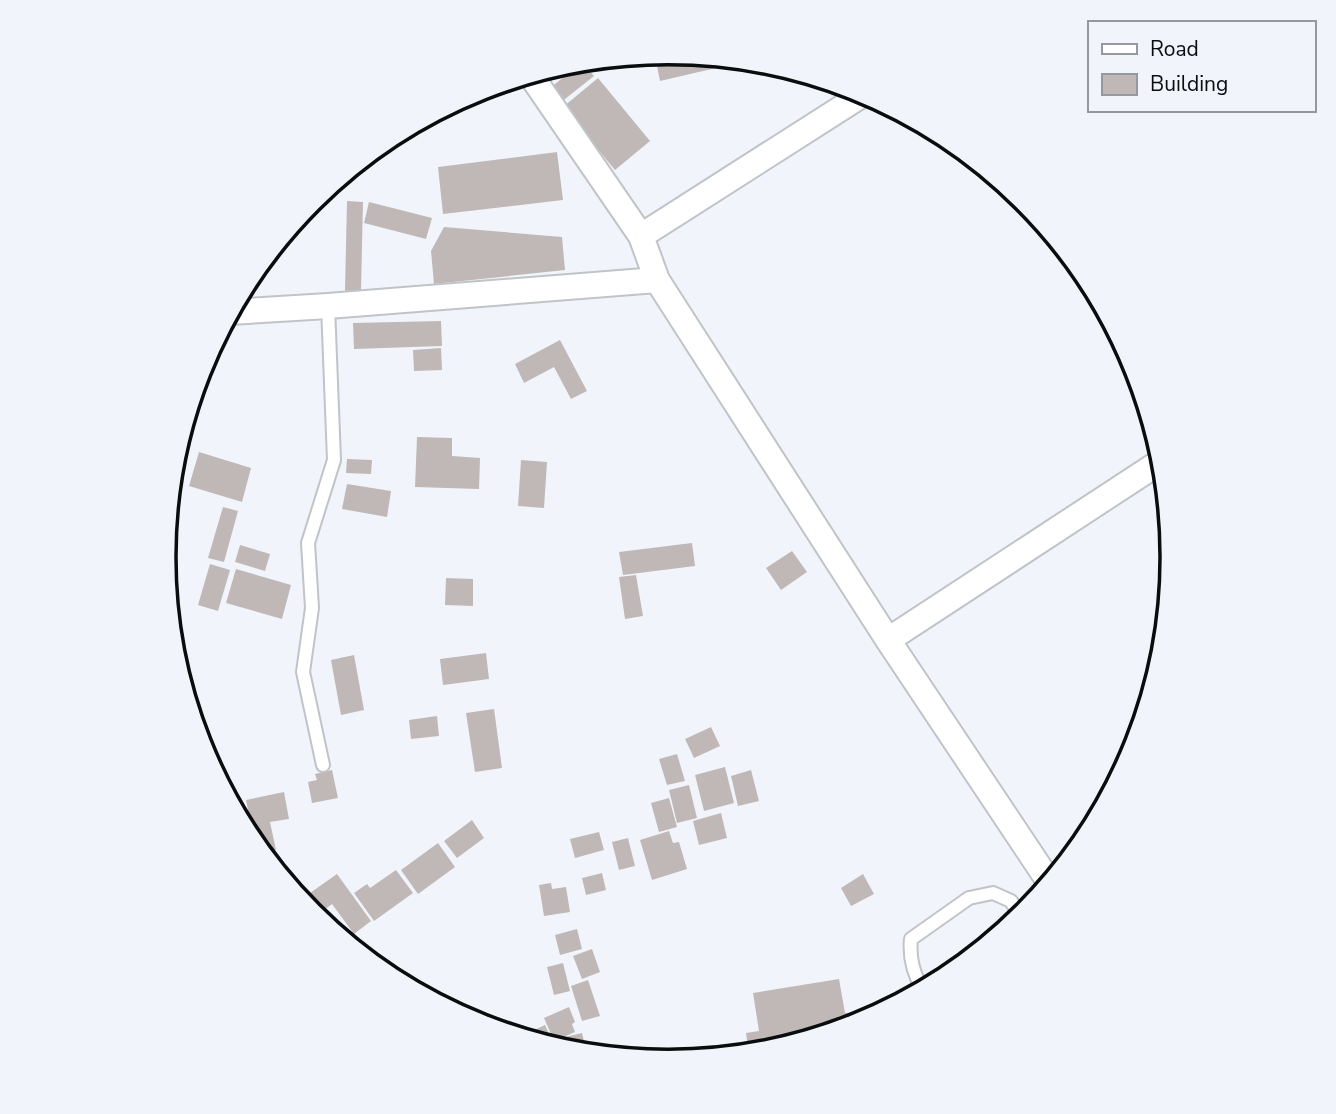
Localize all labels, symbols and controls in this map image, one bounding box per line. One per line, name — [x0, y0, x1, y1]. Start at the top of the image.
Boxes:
legend — [1088, 21, 1315, 112]
text: Road — [1150, 35, 1199, 63]
text: Building — [1150, 70, 1228, 98]

